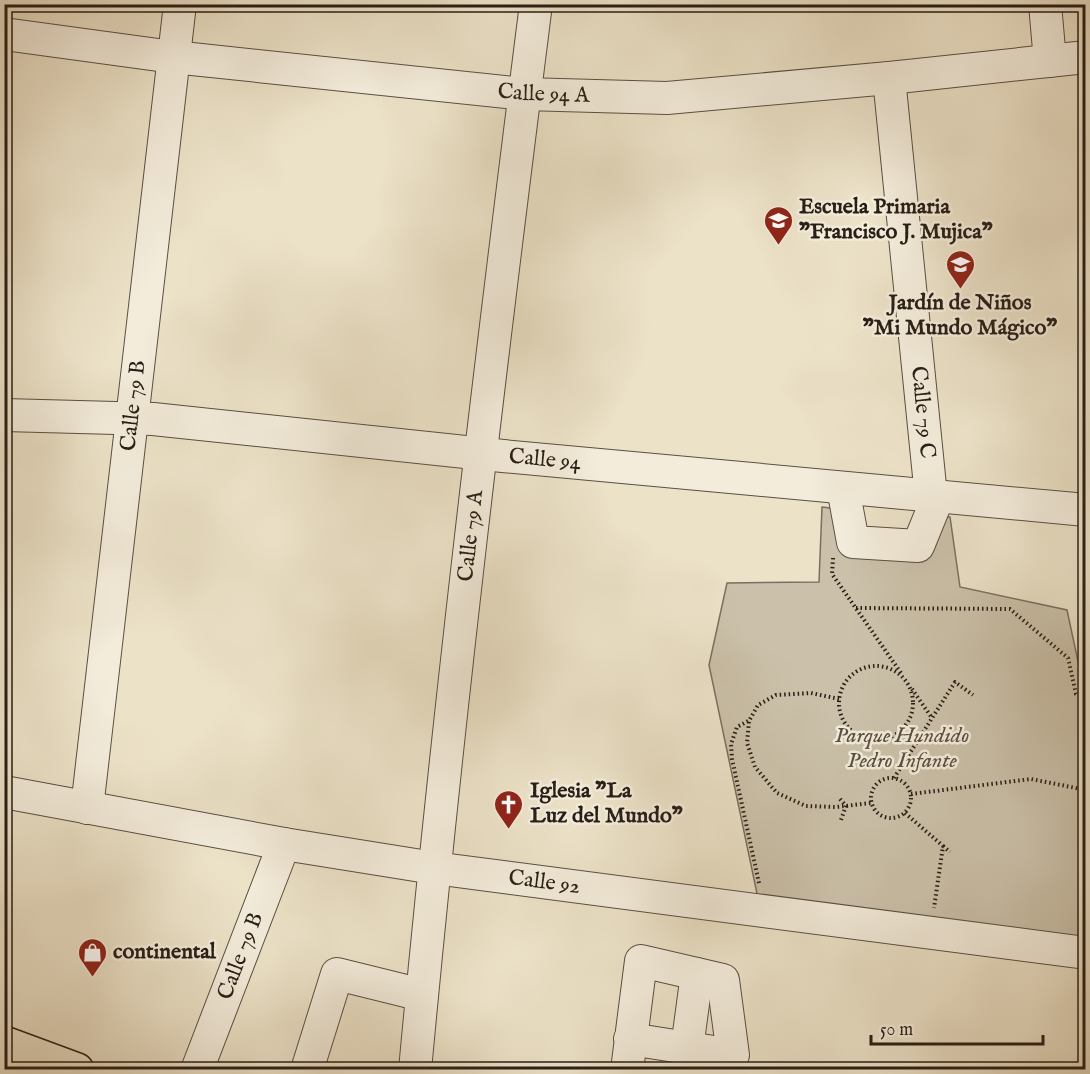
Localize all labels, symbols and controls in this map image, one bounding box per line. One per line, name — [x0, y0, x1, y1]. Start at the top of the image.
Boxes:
street label: Calle 94 A — [496, 77, 591, 110]
place label: Escuela Primaria "Francisco J. Mujica" — [799, 193, 993, 246]
school or university icon: Escuela Primaria "Francisco J. Mujica" — [762, 204, 794, 246]
school or university icon: Jardín de Niños "Mi Mundo Mágico" — [944, 248, 976, 290]
place label: Jardín de Niños "Mi Mundo Mágico" — [863, 289, 1057, 342]
street label: Calle 79 B — [114, 359, 153, 453]
street label: Calle 79 C — [904, 365, 941, 460]
street label: Calle 94 — [507, 443, 582, 477]
street label: Calle 79 A — [452, 488, 490, 583]
park label: Parque Hundido Pedro Infante — [835, 722, 969, 775]
place label: Iglesia "La Luz del Mundo" — [530, 777, 683, 830]
church icon: Iglesia "La Luz del Mundo" — [493, 788, 525, 830]
street label: Calle 92 — [507, 864, 582, 901]
street label: Calle 79 B — [211, 908, 270, 1004]
shop icon: continental — [76, 936, 108, 978]
place label: continental — [113, 938, 217, 966]
scale bar — [871, 1008, 1044, 1046]
text: 50 m — [880, 1019, 913, 1042]

